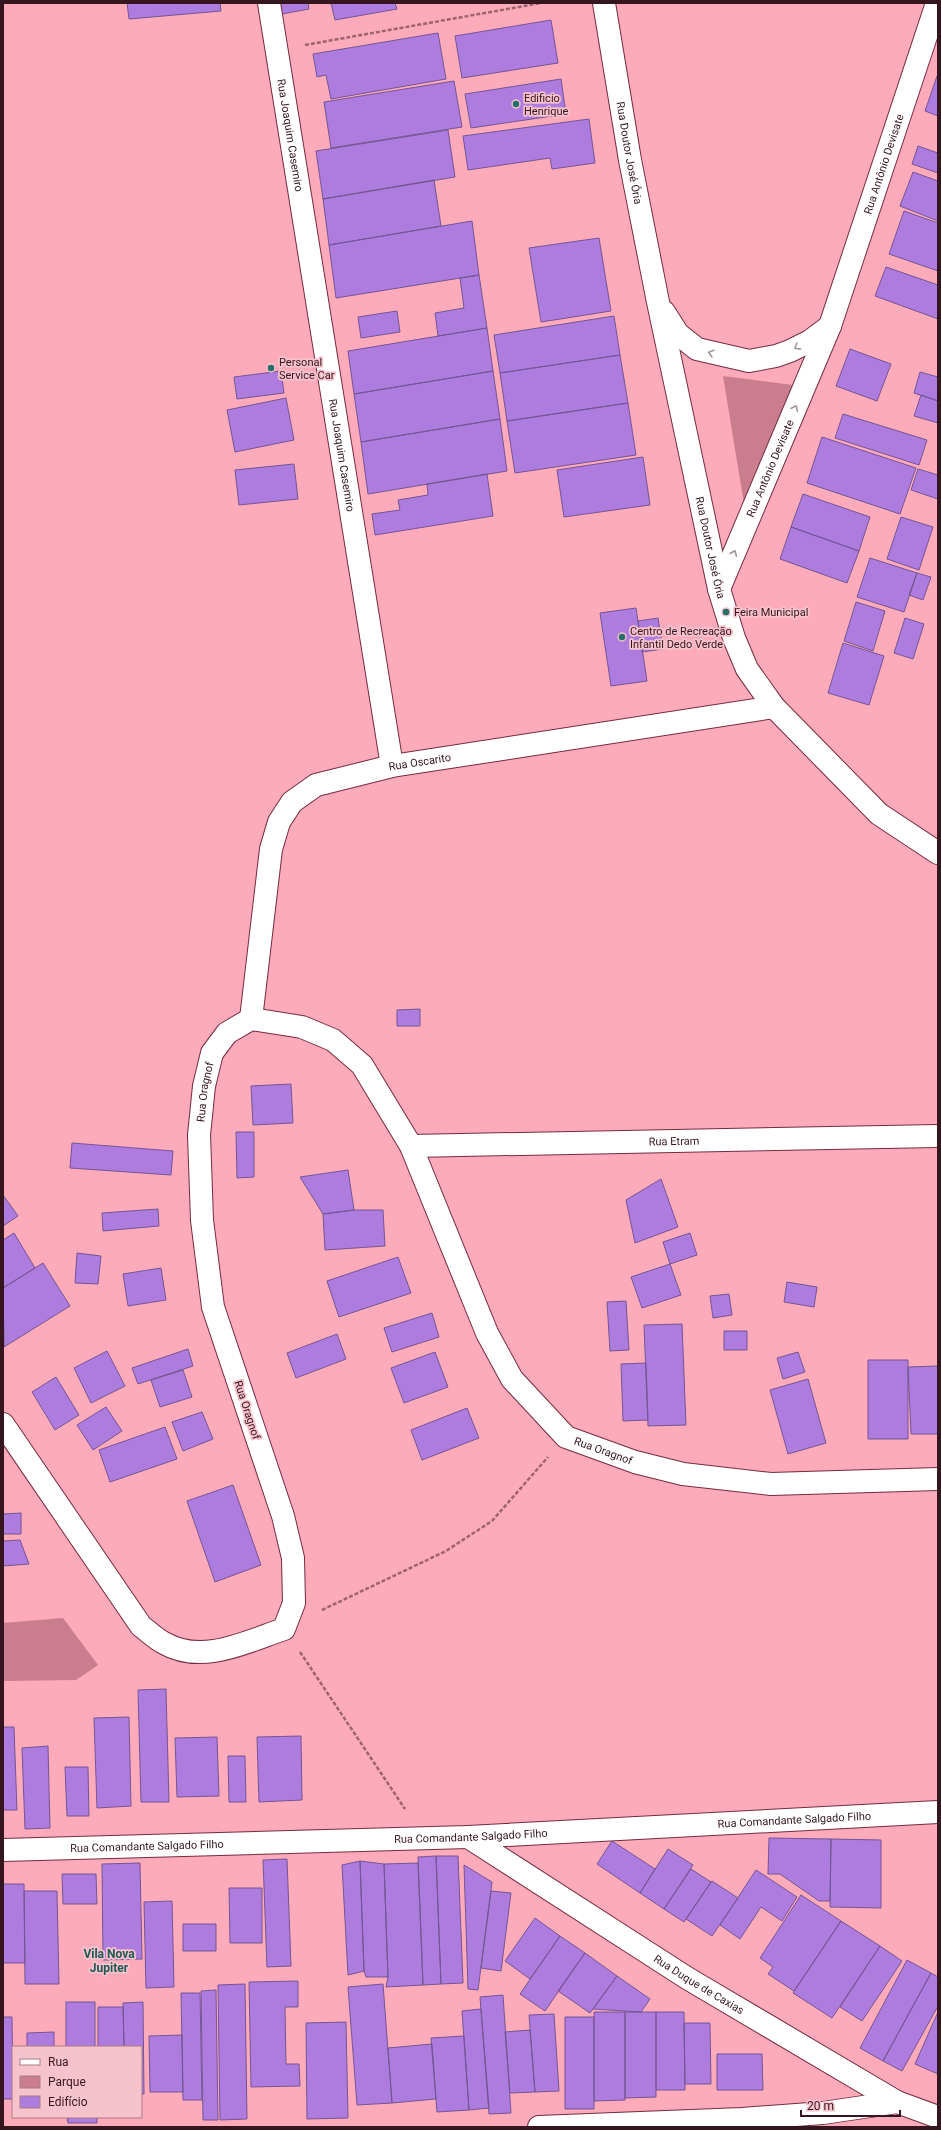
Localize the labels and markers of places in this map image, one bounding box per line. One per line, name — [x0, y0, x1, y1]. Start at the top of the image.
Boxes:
place label: Edificio Henrique — [524, 92, 568, 118]
marker: Edificio Henrique — [511, 99, 521, 109]
place label: Personal Service Car — [279, 356, 335, 382]
marker: Personal Service Car — [266, 363, 276, 373]
place label: Feira Municipal — [734, 606, 808, 619]
marker: Feira Municipal — [721, 607, 731, 617]
place label: Centro de Recreação Infantil Dedo Verde — [630, 625, 732, 651]
marker: Centro de Recreação Infantil Dedo Verde — [617, 632, 627, 642]

